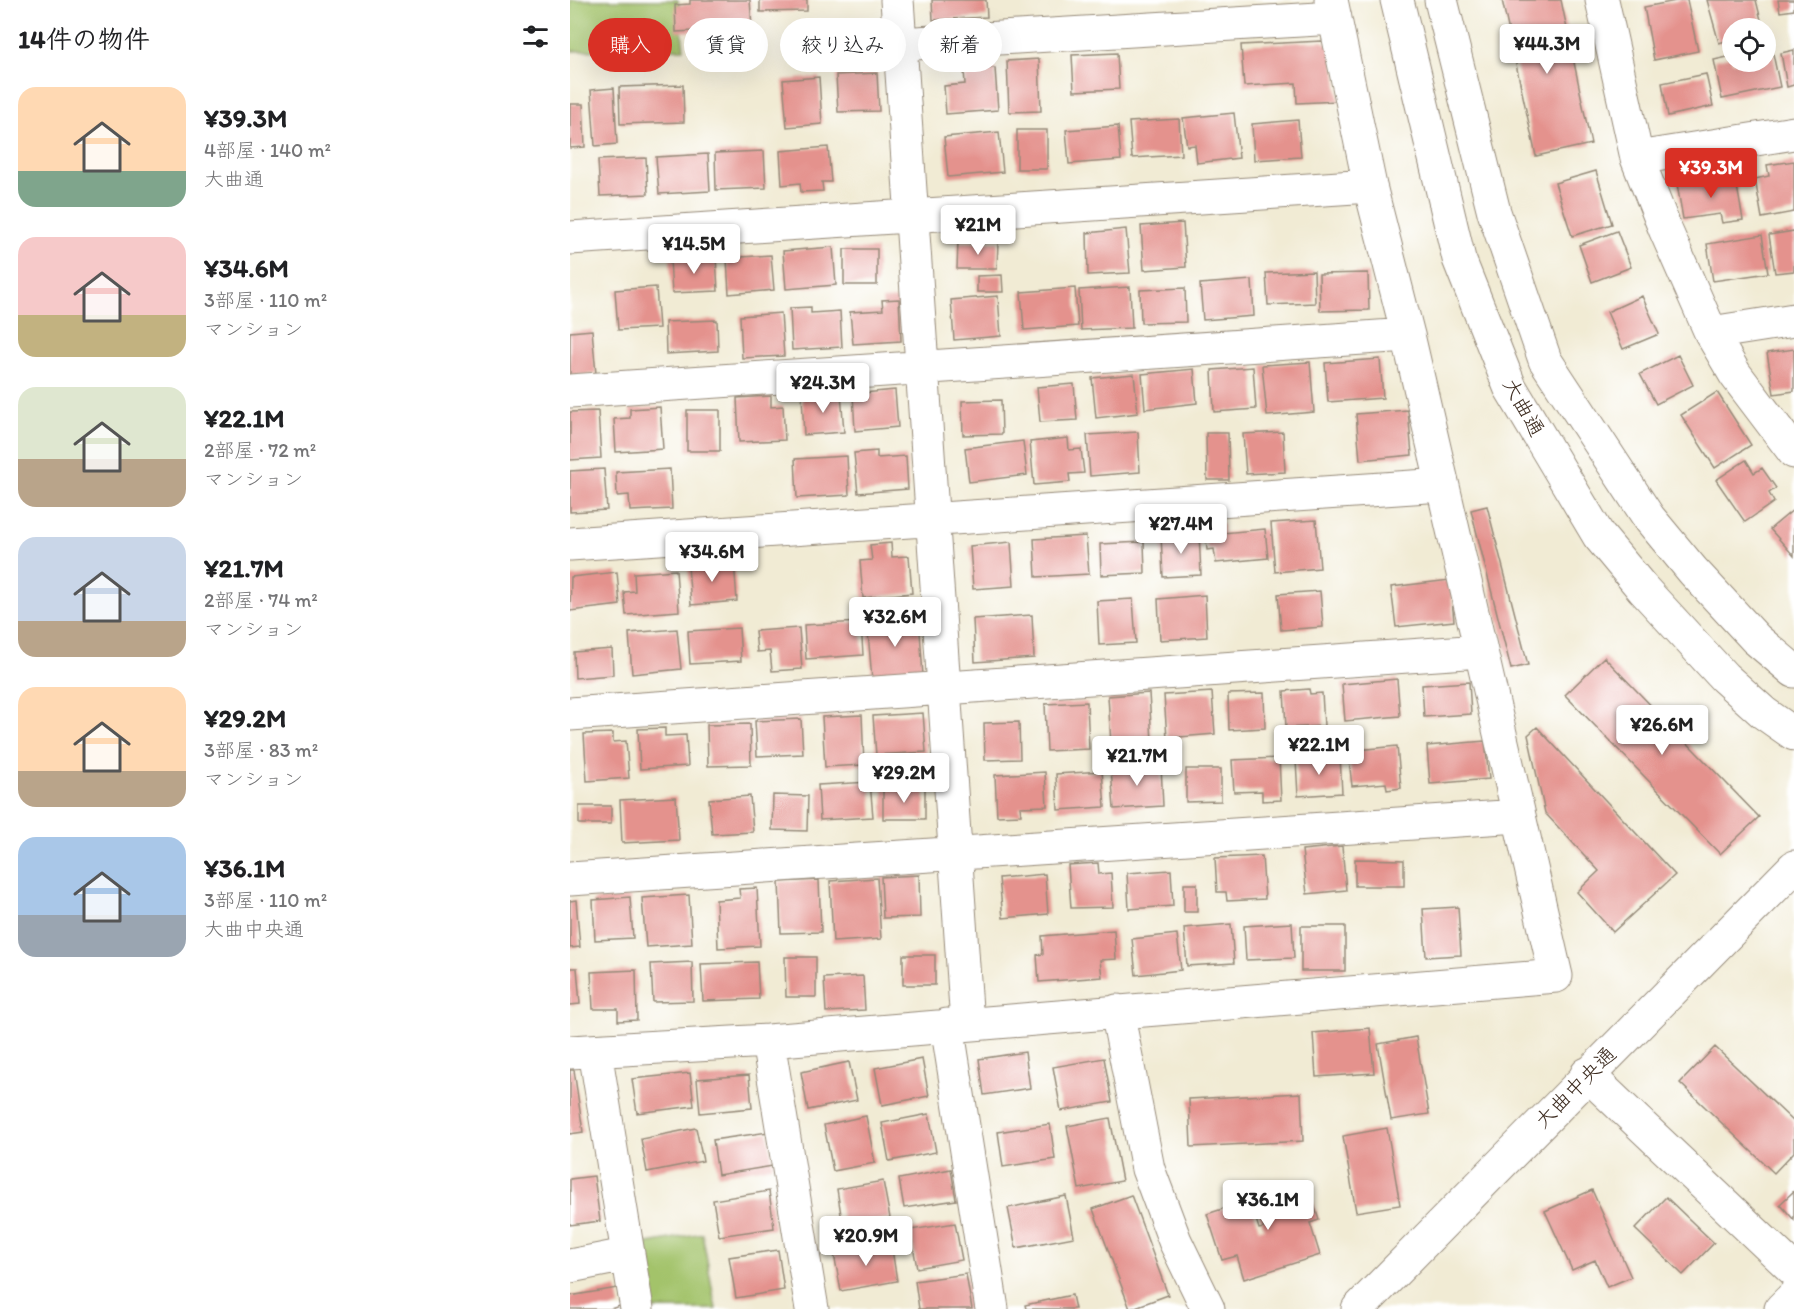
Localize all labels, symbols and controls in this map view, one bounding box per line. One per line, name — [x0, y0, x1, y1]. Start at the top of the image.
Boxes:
chip: 購入 — [588, 18, 672, 72]
chip: 賃貸 — [684, 18, 768, 72]
chip: 絞り込み — [780, 18, 906, 72]
chip: 新着 — [918, 18, 1002, 72]
map controls — [1722, 18, 1776, 72]
button: locate — [1722, 18, 1776, 72]
icon: filters — [519, 20, 552, 53]
text: 14件の物件 — [18, 23, 150, 55]
pin: ¥44.3M — [1498, 24, 1596, 75]
text: ¥44.3M — [1514, 31, 1580, 55]
text: ¥39.3M — [204, 102, 287, 134]
icon: home — [66, 111, 138, 183]
text: 4部屋 · 140 m² — [204, 138, 331, 162]
pin: ¥39.3M — [1662, 148, 1760, 199]
text: ¥39.3M — [1679, 155, 1743, 179]
text: 大曲通 — [204, 167, 264, 191]
pin: ¥21M — [942, 205, 1014, 256]
text: ¥21M — [955, 212, 1001, 236]
pin: ¥14.5M — [645, 224, 743, 275]
text: ¥14.5M — [662, 231, 726, 255]
text: ¥34.6M — [204, 252, 289, 284]
icon: home — [66, 261, 138, 333]
text: 3部屋 · 110 m² — [204, 288, 327, 312]
text: マンション — [204, 317, 303, 341]
pin: ¥24.3M — [774, 363, 872, 414]
text: ¥24.3M — [790, 370, 856, 394]
street label: 大曲通 — [1498, 373, 1550, 441]
text: ¥22.1M — [204, 402, 285, 434]
icon: home — [66, 411, 138, 483]
text: 2部屋 · 72 m² — [204, 438, 316, 462]
text: マンション — [204, 467, 303, 491]
pin: ¥27.4M — [1132, 504, 1230, 555]
text: ¥27.4M — [1149, 511, 1213, 535]
pin: ¥34.6M — [663, 532, 761, 583]
text: ¥34.6M — [679, 539, 745, 563]
text: ¥21.7M — [204, 552, 284, 584]
icon: home — [66, 561, 138, 633]
text: 2部屋 · 74 m² — [204, 588, 318, 612]
pin: ¥32.6M — [846, 597, 944, 648]
text: ¥32.6M — [863, 604, 927, 628]
text: マンション — [204, 617, 303, 641]
text: ¥29.2M — [204, 702, 286, 734]
pin: ¥26.6M — [1613, 705, 1711, 756]
icon: home — [66, 711, 138, 783]
text: ¥26.6M — [1630, 712, 1694, 736]
pin: ¥22.1M — [1270, 725, 1368, 776]
text: ¥22.1M — [1288, 732, 1350, 756]
pin: ¥21.7M — [1088, 736, 1186, 787]
text: 3部屋 · 83 m² — [204, 738, 318, 762]
text: ¥21.7M — [1106, 743, 1168, 767]
pin: ¥29.2M — [855, 753, 953, 804]
text: ¥29.2M — [872, 760, 936, 784]
text: マンション — [204, 767, 303, 791]
text: ¥36.1M — [204, 852, 285, 884]
icon: home — [66, 861, 138, 933]
text: 3部屋 · 110 m² — [204, 888, 327, 912]
text: 大曲中央通 — [204, 917, 304, 941]
street label: 大曲中央通 — [1529, 1041, 1621, 1133]
pin: ¥36.1M — [1219, 1180, 1317, 1231]
text: ¥36.1M — [1237, 1187, 1299, 1211]
pin: ¥20.9M — [817, 1216, 915, 1267]
text: ¥20.9M — [833, 1223, 899, 1247]

